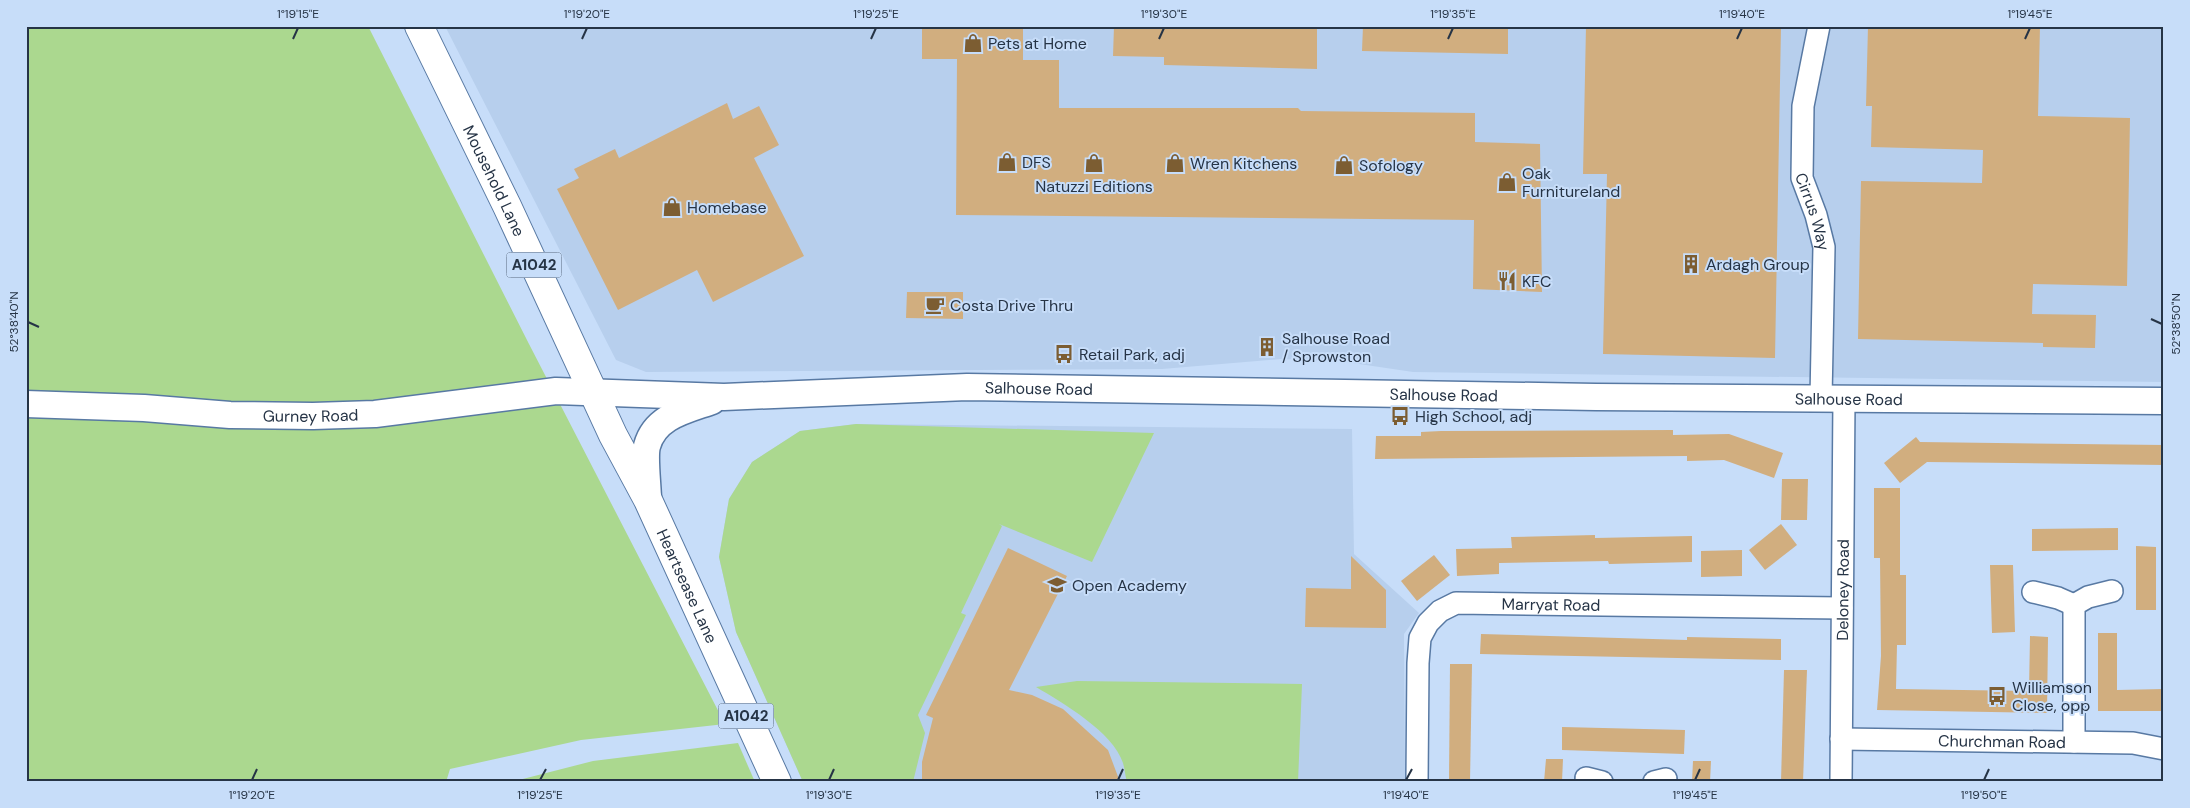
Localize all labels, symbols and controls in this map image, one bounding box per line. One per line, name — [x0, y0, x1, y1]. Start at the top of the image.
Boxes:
text: 1°19'15"E — [277, 6, 319, 22]
text: 1°19'20"E — [564, 6, 610, 22]
text: 1°19'25"E — [853, 6, 899, 22]
text: 1°19'30"E — [1141, 6, 1188, 22]
text: 1°19'35"E — [1430, 6, 1476, 22]
text: 1°19'40"E — [1719, 6, 1765, 22]
text: 1°19'45"E — [2007, 6, 2053, 22]
shop icon: Pets at Home — [962, 32, 984, 54]
place label: Pets at Home — [988, 33, 1087, 54]
street label: Mousehold Lane — [458, 122, 530, 240]
shop icon: DFS — [996, 151, 1018, 173]
place label: DFS — [1022, 152, 1051, 173]
shop icon: Natuzzi Editions — [1083, 152, 1105, 174]
shop icon: Wren Kitchens — [1164, 152, 1186, 174]
place label: Wren Kitchens — [1190, 153, 1297, 174]
shop icon: Sofology — [1333, 154, 1355, 176]
place label: Sofology — [1359, 155, 1423, 176]
place label: Oak Furnitureland — [1522, 163, 1620, 202]
street label: Cirrus Way — [1790, 170, 1835, 253]
shop icon: Oak Furnitureland — [1496, 171, 1518, 193]
place label: Natuzzi Editions — [1035, 176, 1153, 197]
shop icon: Homebase — [661, 196, 683, 218]
place label: Homebase — [687, 197, 767, 218]
road number: A1042 — [506, 252, 562, 278]
building icon: Ardagh Group — [1680, 253, 1702, 275]
place label: Ardagh Group — [1706, 254, 1810, 275]
restaurant icon: KFC — [1496, 270, 1518, 292]
place label: KFC — [1522, 271, 1551, 292]
text: 52°38'40"N — [6, 291, 22, 353]
text: 52°38'50"N — [2168, 293, 2184, 355]
cafe icon: Costa Drive Thru — [924, 294, 946, 316]
place label: Costa Drive Thru — [950, 295, 1073, 316]
place label: Salhouse Road / Sprowston — [1282, 328, 1390, 367]
building icon: Salhouse Road / Sprowston — [1256, 336, 1278, 358]
bus stop icon: Retail Park, adj — [1053, 343, 1075, 365]
place label: Retail Park, adj — [1079, 344, 1185, 365]
street label: Salhouse Road — [985, 377, 1093, 400]
street label: Salhouse Road — [1390, 384, 1498, 406]
street label: Salhouse Road — [1795, 388, 1903, 410]
street label: Gurney Road — [263, 405, 359, 427]
bus stop icon: High School, adj — [1389, 405, 1411, 427]
place label: High School, adj — [1415, 406, 1532, 427]
street label: Heartsease Lane — [652, 526, 722, 647]
street label: Deloney Road — [1832, 539, 1854, 641]
school or university icon: Open Academy — [1046, 574, 1068, 596]
place label: Open Academy — [1072, 575, 1187, 596]
street label: Marryat Road — [1502, 594, 1601, 616]
place label: Williamson Close, opp — [2012, 677, 2092, 716]
bus stop icon: Williamson Close, opp — [1986, 685, 2008, 707]
road number: A1042 — [718, 704, 774, 728]
street label: Churchman Road — [1938, 730, 2066, 753]
text: 1°19'20"E — [229, 787, 275, 803]
text: 1°19'25"E — [517, 787, 563, 803]
text: 1°19'30"E — [806, 787, 853, 803]
text: 1°19'35"E — [1095, 787, 1141, 803]
text: 1°19'40"E — [1383, 787, 1429, 803]
text: 1°19'45"E — [1672, 787, 1718, 803]
text: 1°19'50"E — [1961, 787, 2007, 803]

